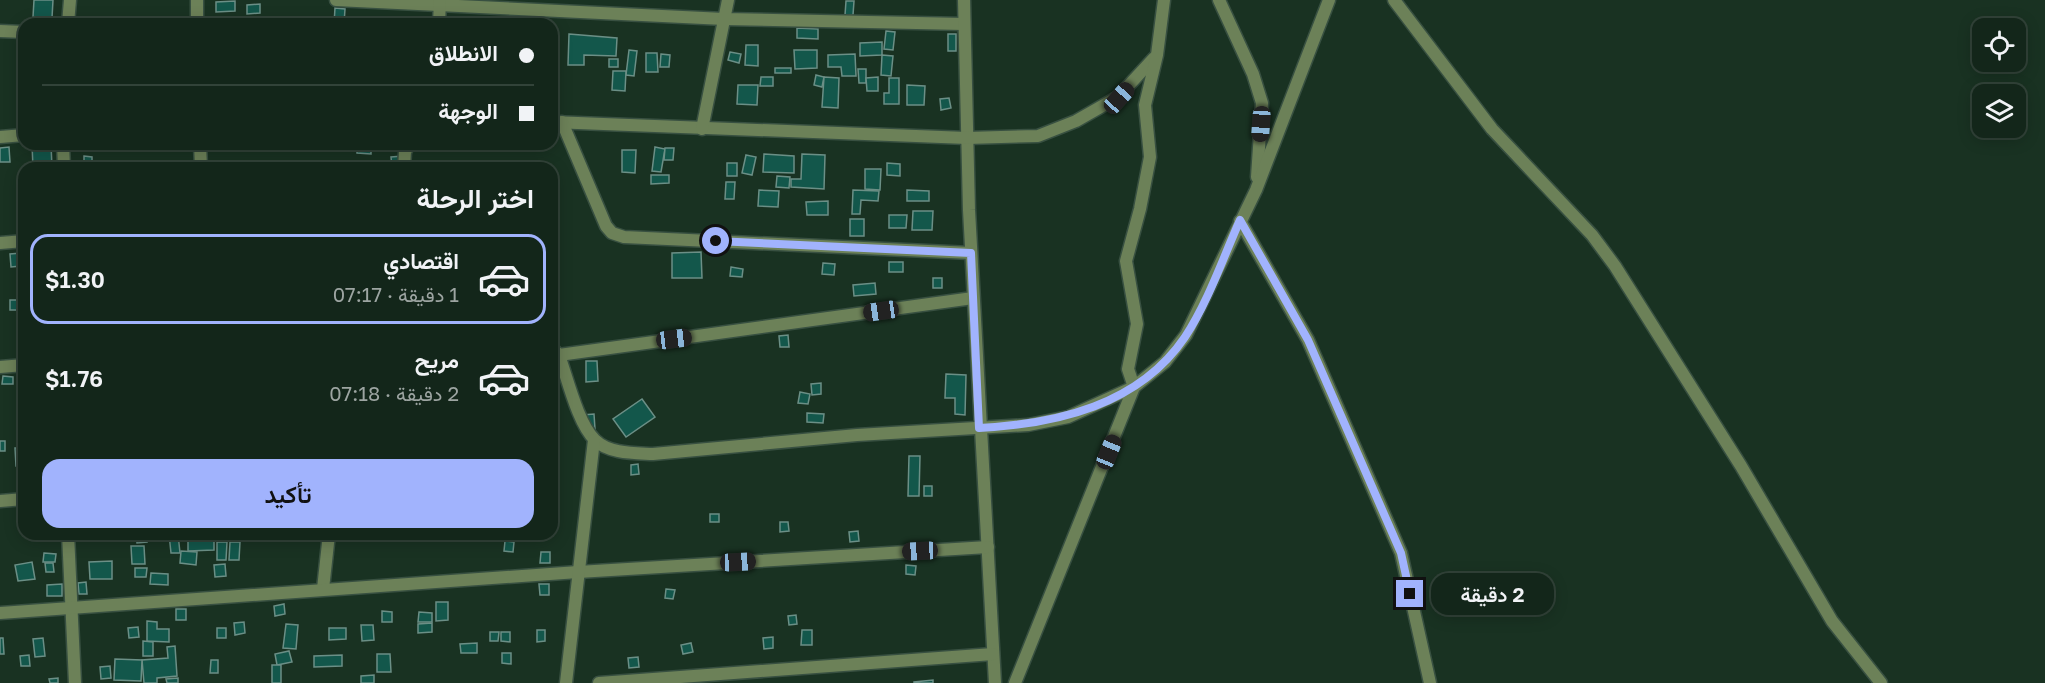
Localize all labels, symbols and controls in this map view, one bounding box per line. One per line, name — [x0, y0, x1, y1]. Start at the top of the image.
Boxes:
map controls — [1972, 18, 2026, 138]
button: locate — [1972, 18, 2026, 72]
text: الانطلاق — [429, 39, 498, 66]
car — [1100, 79, 1138, 117]
button: layers — [1972, 84, 2026, 138]
text: الوجهة — [438, 97, 498, 124]
car — [1251, 105, 1271, 143]
text: اختر الرحلة — [417, 182, 534, 214]
route start — [702, 227, 729, 254]
text: اقتصادي — [383, 247, 459, 274]
icon: car — [477, 252, 531, 306]
text: $1.30 — [45, 266, 105, 293]
text: 1 دقيقة · 07:17 — [333, 282, 459, 306]
car — [862, 300, 900, 322]
car — [655, 328, 693, 350]
text: مريح — [415, 346, 459, 373]
icon: car — [477, 351, 531, 405]
text: $1.76 — [45, 365, 103, 392]
text: 2 دقيقة · 07:18 — [329, 381, 459, 405]
car — [1094, 432, 1124, 472]
button: تأكيد — [42, 459, 534, 528]
car — [902, 541, 938, 561]
car — [720, 552, 756, 572]
callout: 2 دقيقة — [1431, 573, 1554, 615]
route end — [1396, 580, 1423, 607]
text: 2 دقيقة — [1461, 582, 1524, 606]

